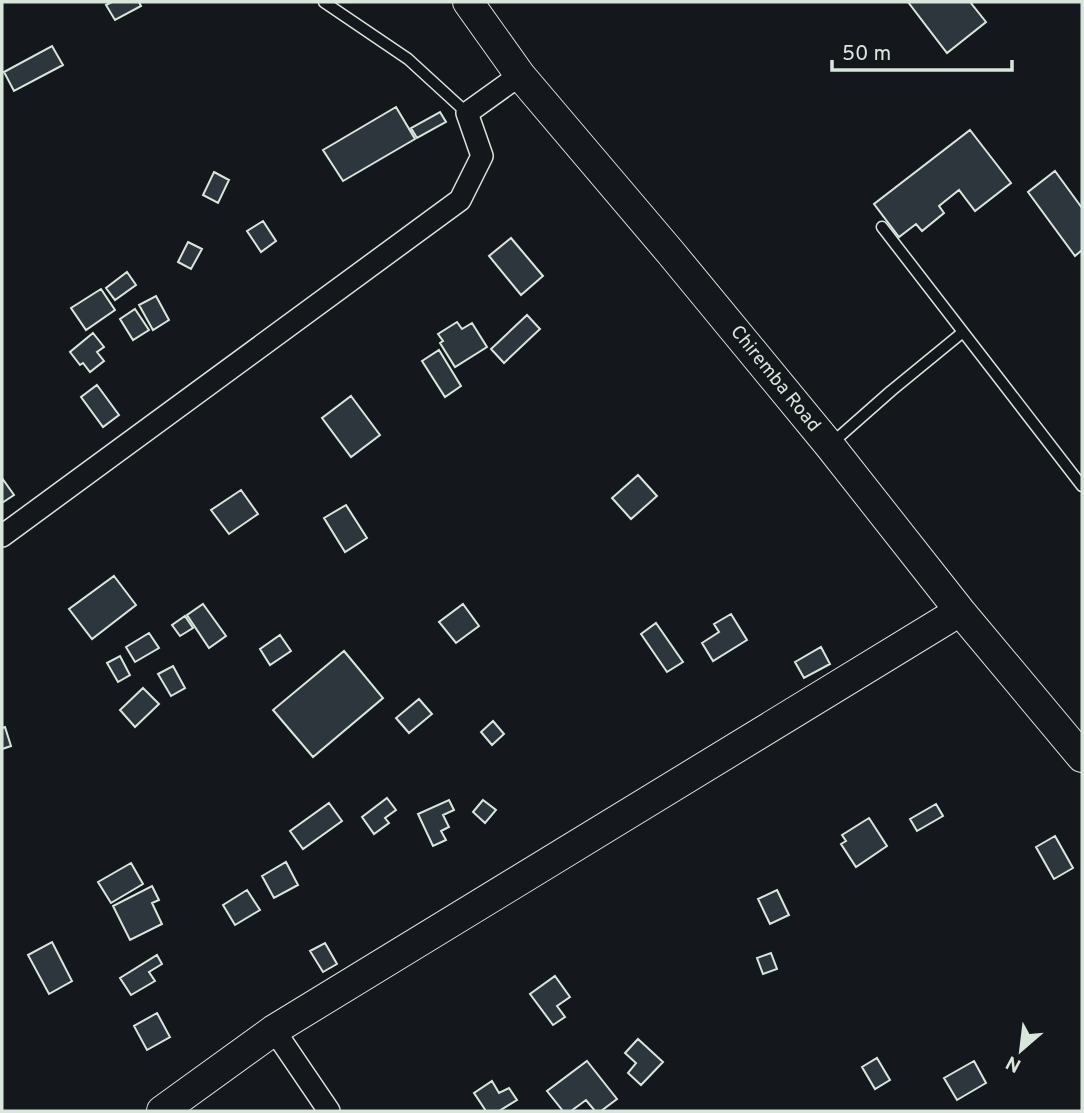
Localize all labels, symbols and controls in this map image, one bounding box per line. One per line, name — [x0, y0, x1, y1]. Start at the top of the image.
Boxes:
scale bar — [832, 28, 1012, 72]
text: 50 m — [842, 41, 891, 68]
street label: Chiremba Road — [725, 321, 825, 437]
north arrow — [986, 1015, 1056, 1085]
text: N — [1002, 1049, 1026, 1077]

